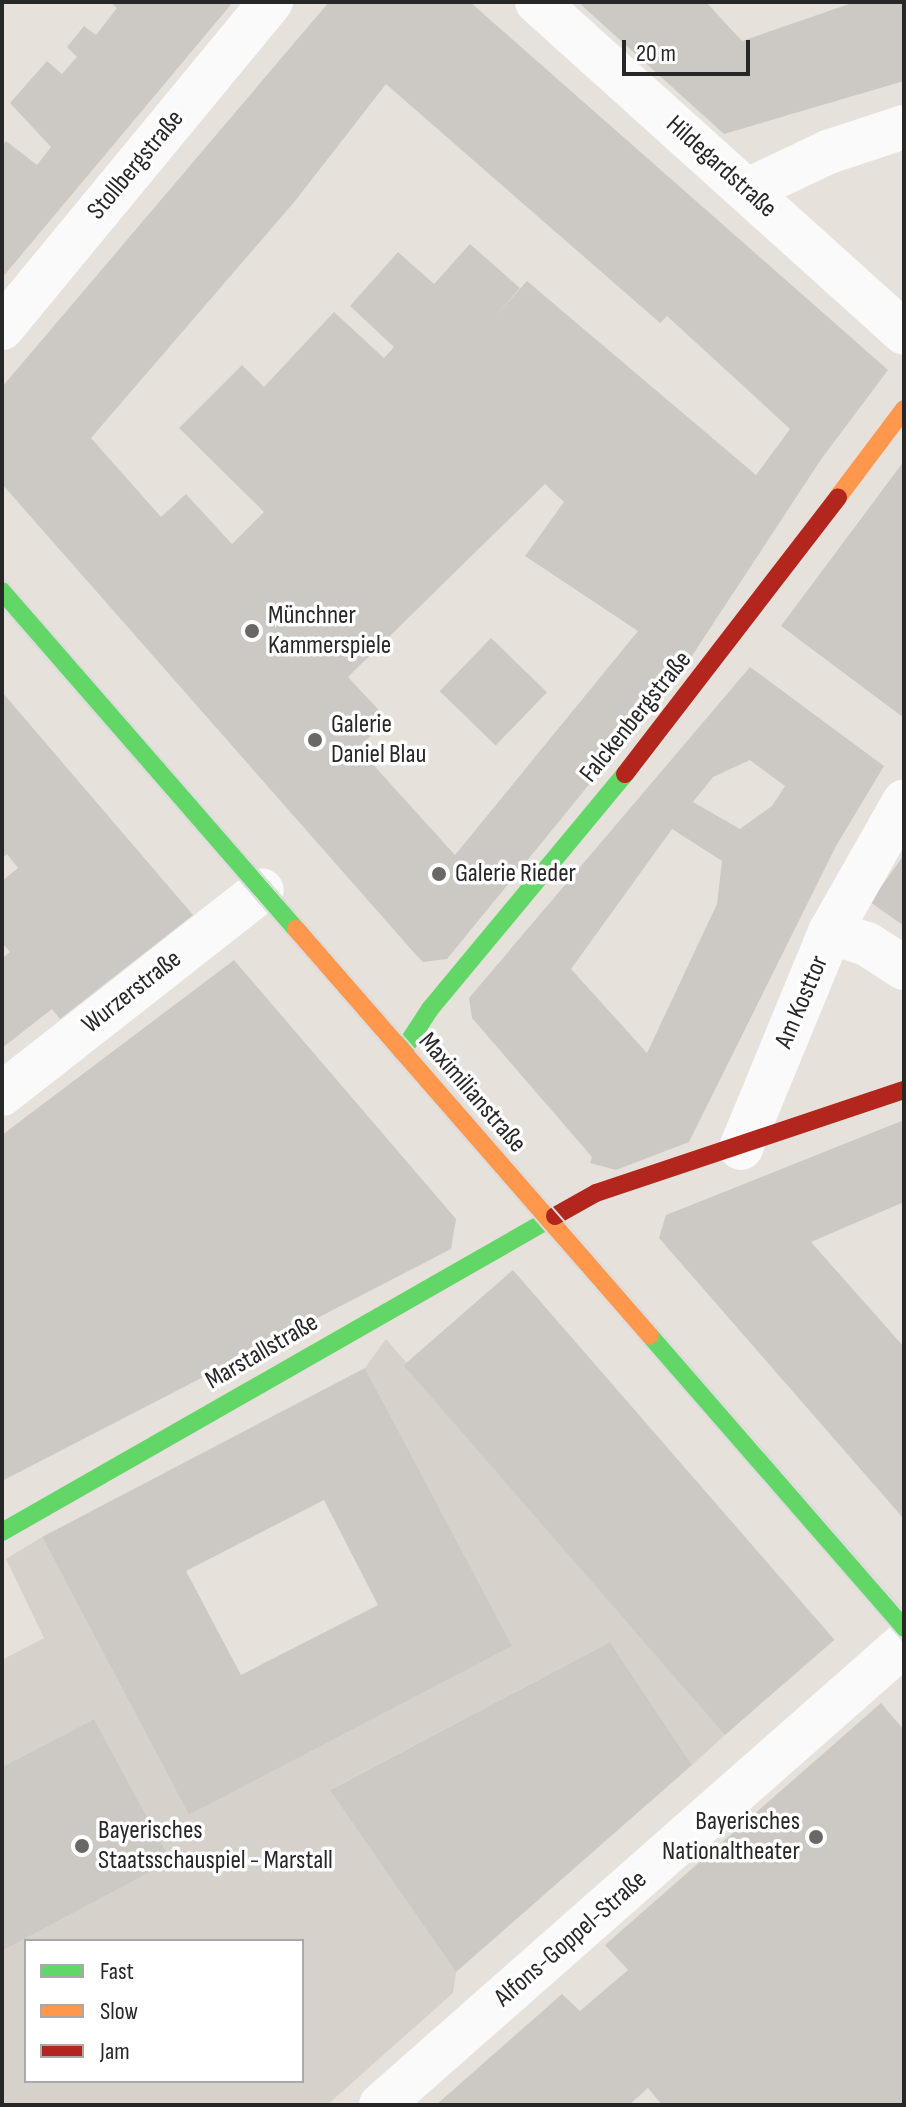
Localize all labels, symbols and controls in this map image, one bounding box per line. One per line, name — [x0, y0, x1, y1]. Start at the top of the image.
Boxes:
scale bar — [626, 24, 754, 74]
text: 20 m — [636, 39, 676, 68]
street label: Stollbergstraße — [81, 104, 191, 226]
street label: Hildegardstraße — [659, 109, 783, 225]
place label: Münchner Kammerspiele — [268, 600, 391, 662]
marker: Münchner Kammerspiele — [243, 622, 261, 640]
street label: Falckenbergstraße — [574, 645, 698, 789]
place label: Galerie Daniel Blau — [331, 709, 426, 770]
marker: Galerie Daniel Blau — [306, 731, 324, 749]
place label: Galerie Rieder — [455, 858, 576, 890]
marker: Galerie Rieder — [430, 865, 448, 883]
street label: Wurzerstraße — [76, 944, 188, 1040]
street label: Am Kosttor — [769, 951, 835, 1053]
street label: Maximilianstraße — [411, 1027, 533, 1159]
street label: Marstallstraße — [200, 1307, 324, 1397]
place label: Bayerisches Nationaltheater — [662, 1806, 800, 1868]
place label: Bayerisches Staatsschauspiel - Marstall — [98, 1815, 333, 1876]
marker: Bayerisches Nationaltheater — [807, 1828, 825, 1846]
marker: Bayerisches Staatsschauspiel - Marstall — [73, 1837, 91, 1855]
street label: Alfons-Goppel-Straße — [488, 1864, 654, 2014]
legend — [24, 1939, 304, 2083]
text: Fast — [100, 1957, 134, 1986]
text: Slow — [100, 1997, 138, 2026]
text: Jam — [100, 2037, 130, 2066]

